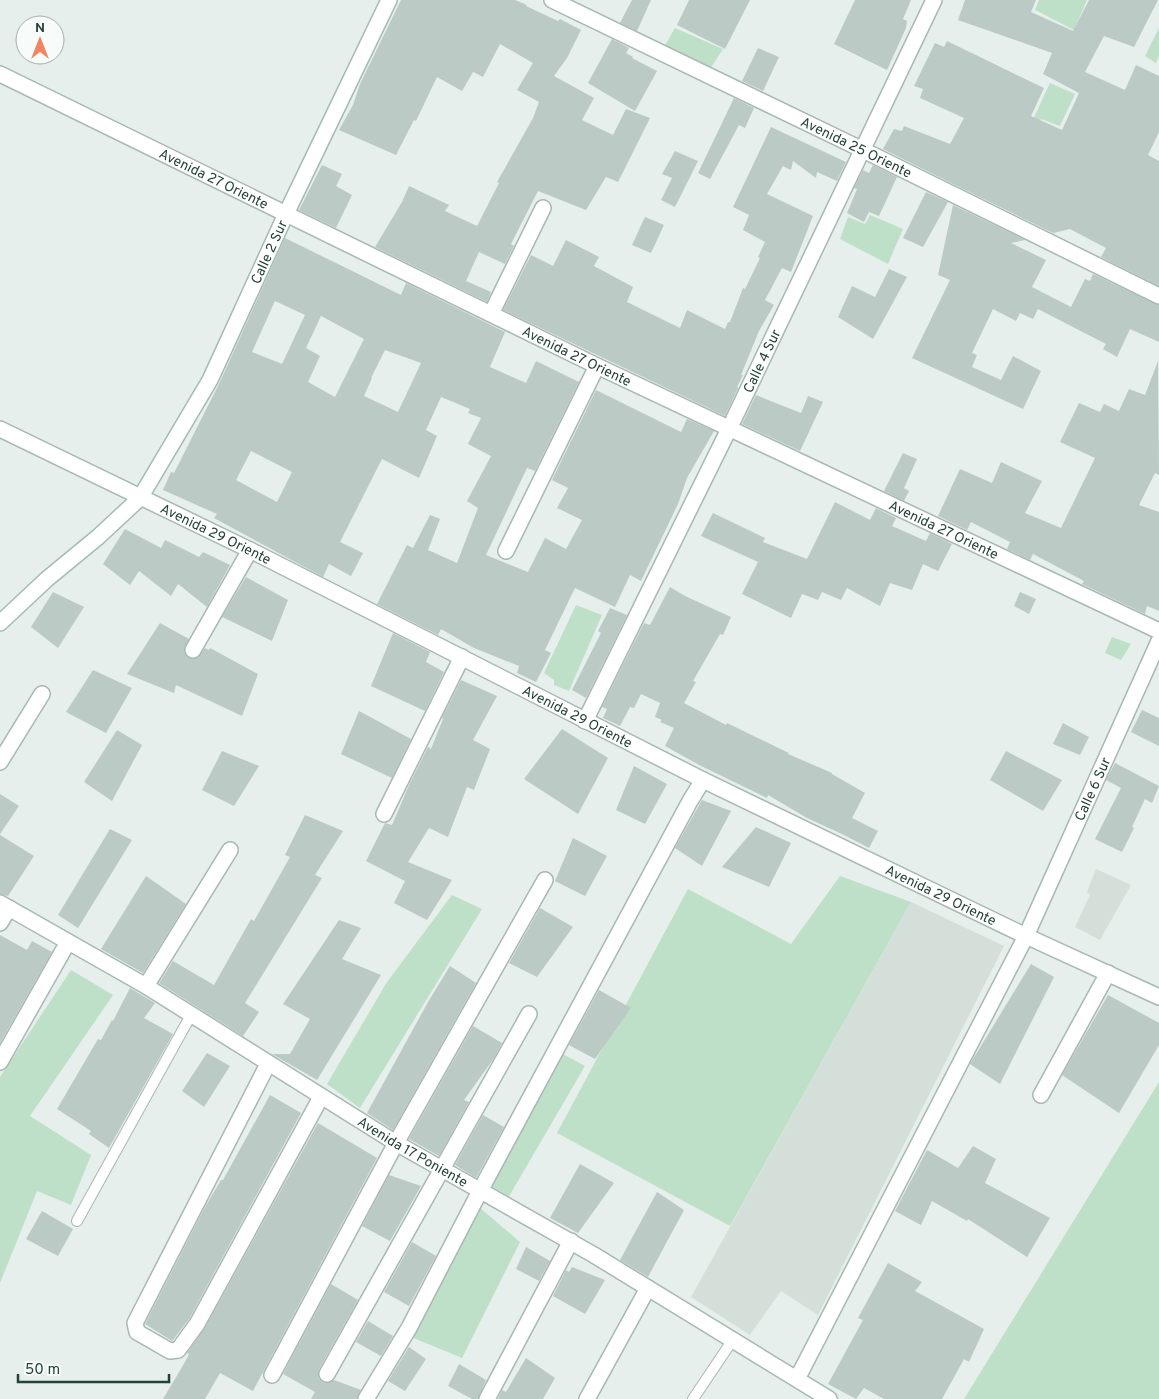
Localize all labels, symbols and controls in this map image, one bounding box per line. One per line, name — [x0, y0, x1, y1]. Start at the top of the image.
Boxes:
north arrow — [15, 15, 65, 65]
text: N — [35, 20, 45, 37]
street label: Avenida 25 Oriente — [797, 114, 914, 183]
street label: Avenida 27 Oriente — [156, 146, 271, 214]
street label: Calle 2 Sur — [248, 217, 292, 287]
street label: Avenida 27 Oriente — [519, 324, 634, 391]
street label: Calle 4 Sur — [740, 327, 786, 396]
street label: Avenida 27 Oriente — [886, 498, 1001, 564]
street label: Avenida 29 Oriente — [157, 501, 274, 569]
street label: Avenida 29 Oriente — [519, 683, 635, 753]
street label: Calle 6 Sur — [1072, 755, 1116, 824]
street label: Avenida 29 Oriente — [882, 862, 999, 930]
street label: Avenida 17 Poniente — [354, 1114, 470, 1192]
scale bar — [18, 1352, 169, 1384]
text: 50 m — [25, 1361, 60, 1380]

